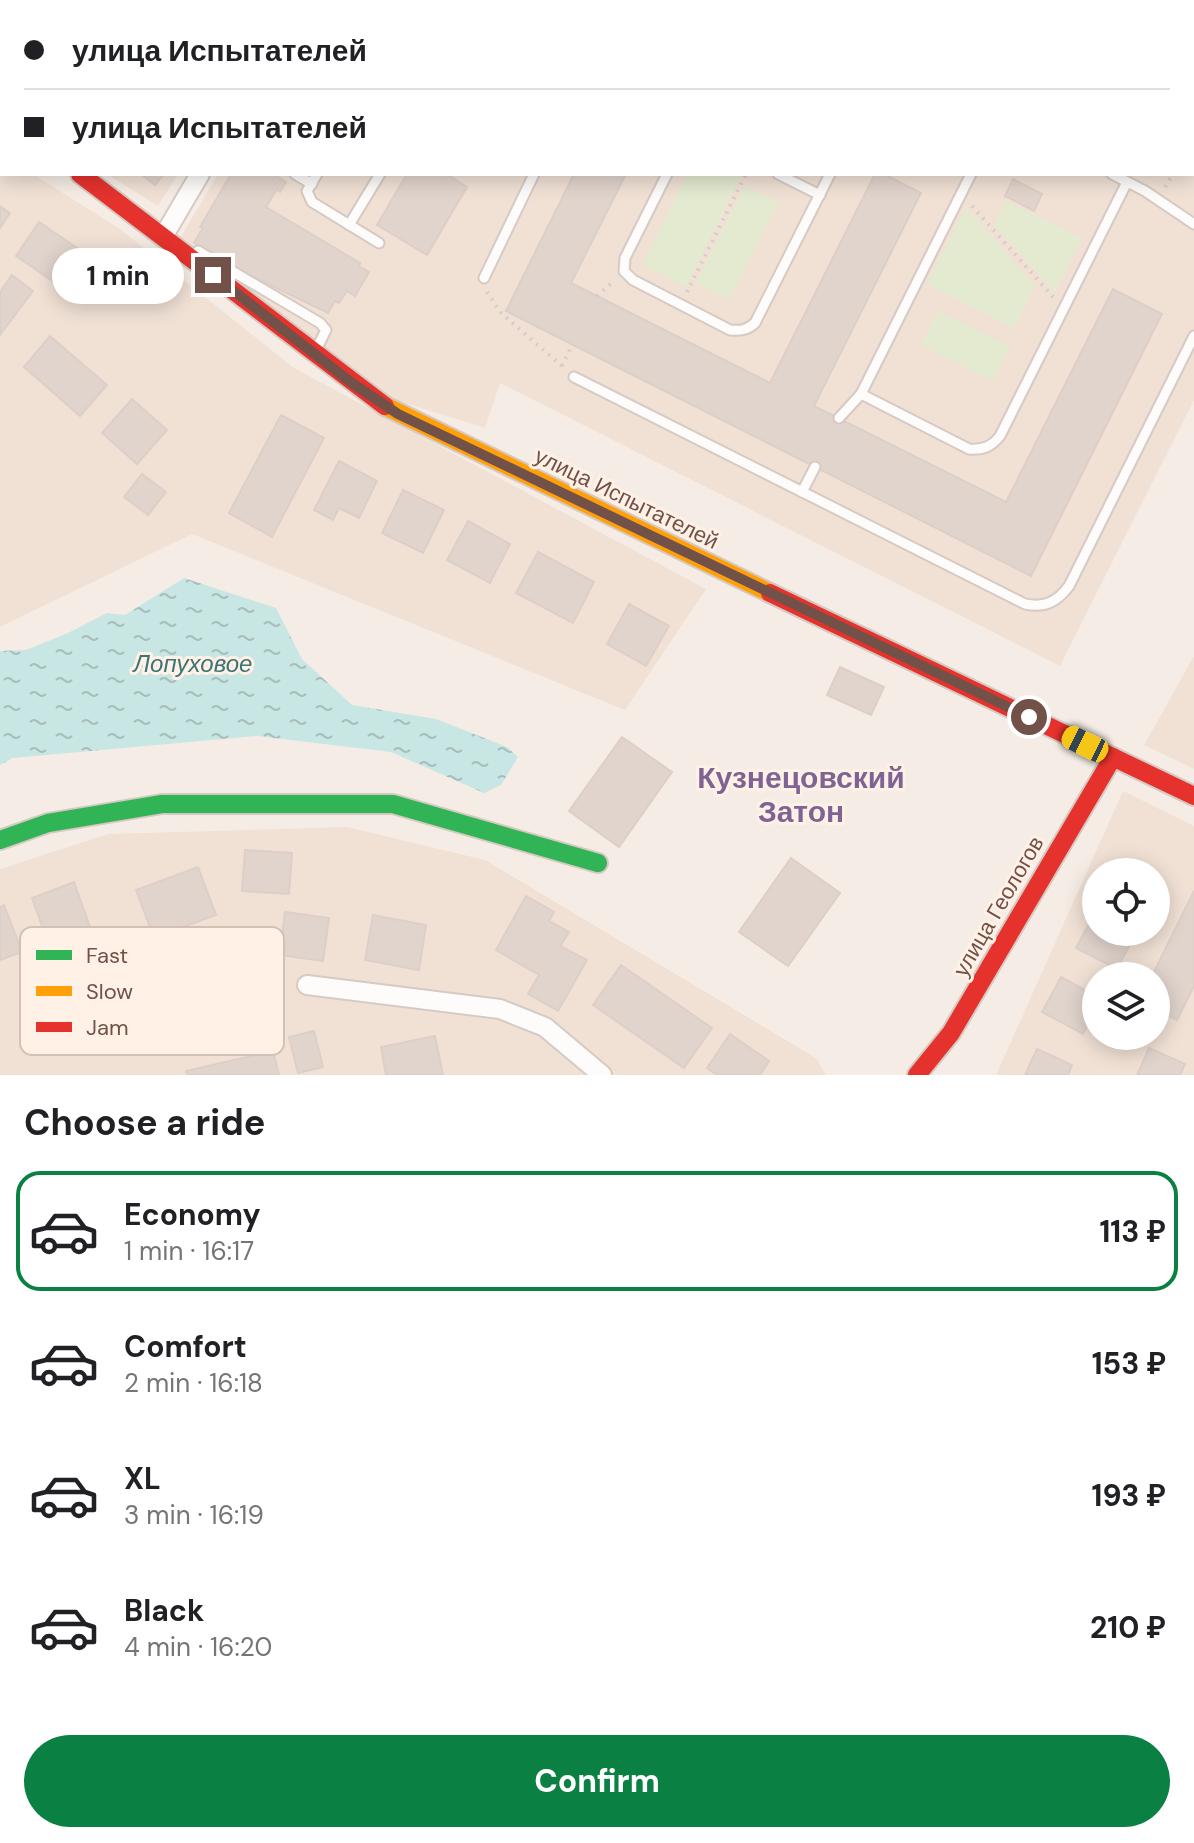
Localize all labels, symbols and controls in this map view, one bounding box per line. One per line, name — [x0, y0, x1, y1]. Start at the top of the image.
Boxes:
text: улица Испытателей — [72, 31, 367, 70]
text: улица Испытателей — [72, 108, 367, 147]
callout: 1 min — [53, 247, 185, 303]
route end — [195, 257, 231, 293]
text: 1 min — [86, 259, 150, 293]
street label: улица Испытателей — [530, 441, 724, 556]
water label: Лопуховое — [132, 648, 252, 679]
route start — [1011, 699, 1047, 735]
car — [1058, 723, 1112, 765]
district label: Кузнецовский Затон — [697, 758, 905, 831]
street label: улица Геологов — [946, 831, 1050, 982]
map controls — [1082, 858, 1170, 1050]
button: locate — [1082, 858, 1170, 946]
legend — [20, 927, 284, 1055]
text: Fast — [86, 941, 128, 970]
button: layers — [1082, 962, 1170, 1050]
text: Slow — [86, 977, 133, 1006]
text: Jam — [86, 1013, 129, 1042]
text: Choose a ride — [24, 1099, 265, 1146]
icon: car — [28, 1195, 100, 1267]
text: Economy — [124, 1195, 261, 1234]
text: 113 ₽ — [1099, 1212, 1166, 1251]
text: 1 min · 16:17 — [124, 1234, 254, 1268]
icon: car — [28, 1327, 100, 1399]
text: Comfort — [124, 1327, 247, 1366]
text: 153 ₽ — [1092, 1344, 1166, 1383]
text: 2 min · 16:18 — [124, 1366, 263, 1400]
icon: car — [28, 1459, 100, 1531]
text: XL — [124, 1459, 161, 1498]
text: 193 ₽ — [1091, 1476, 1166, 1515]
text: 3 min · 16:19 — [124, 1498, 264, 1532]
icon: car — [28, 1591, 100, 1663]
text: Black — [124, 1591, 204, 1630]
text: 210 ₽ — [1090, 1608, 1166, 1647]
text: 4 min · 16:20 — [124, 1630, 272, 1664]
button: Confirm — [24, 1735, 1170, 1827]

